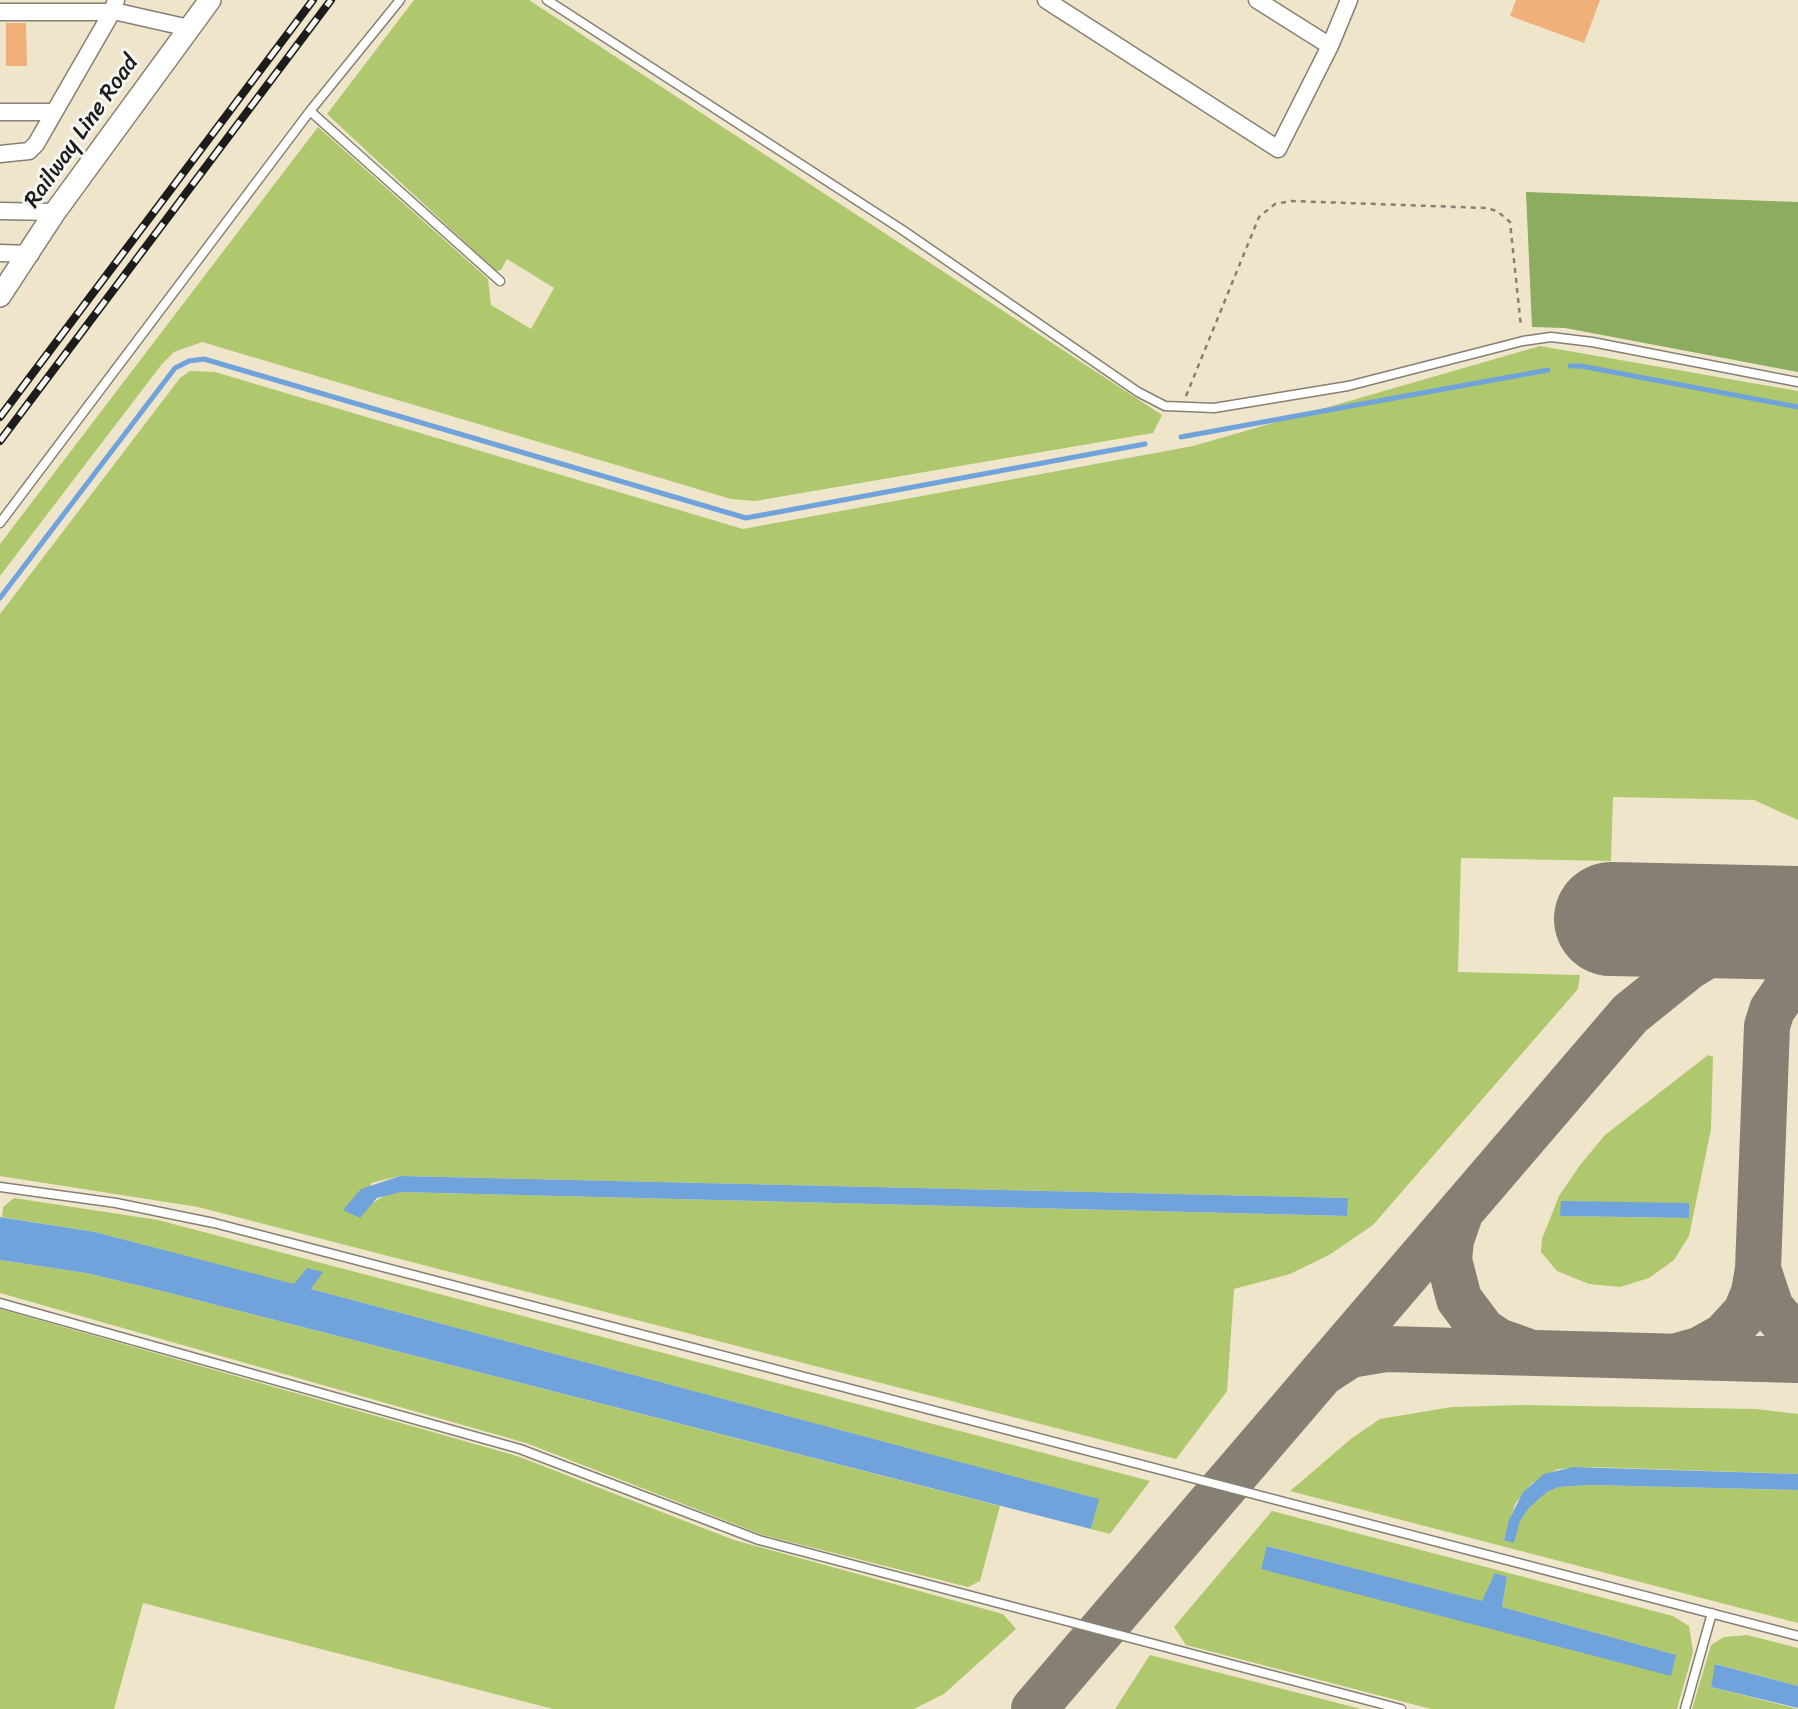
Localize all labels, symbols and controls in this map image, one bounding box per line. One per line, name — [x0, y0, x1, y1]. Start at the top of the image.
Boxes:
street label: Railway Line Road — [19, 50, 145, 214]

